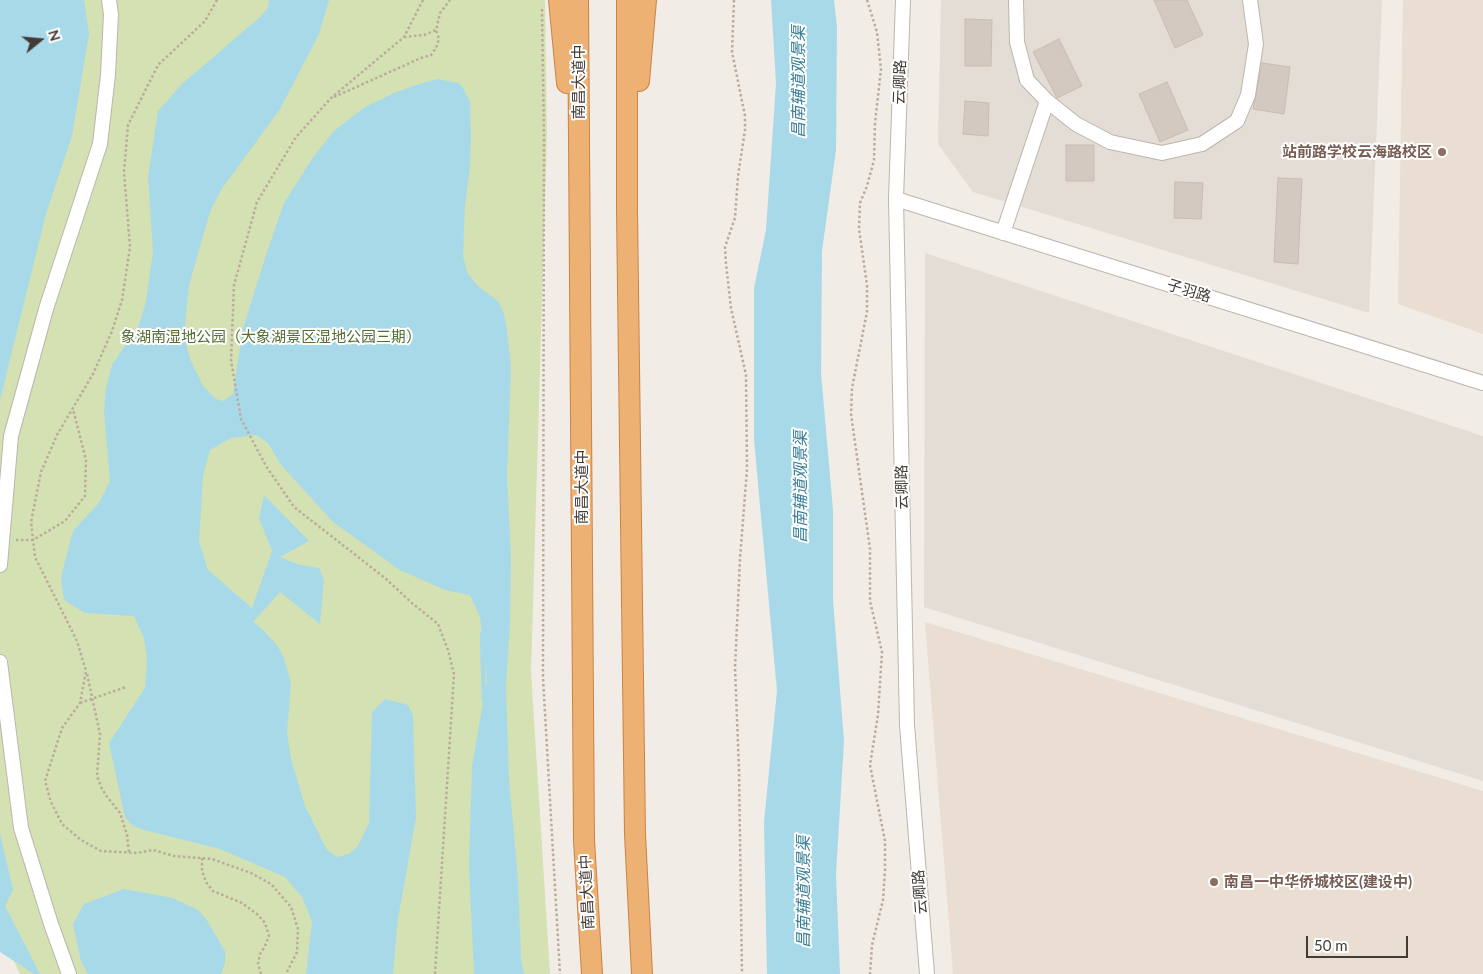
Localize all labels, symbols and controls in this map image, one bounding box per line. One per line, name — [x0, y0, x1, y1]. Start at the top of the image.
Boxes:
north arrow — [15, 15, 65, 65]
water label: 昌南辅道观景渠 — [789, 26, 809, 138]
text: N — [45, 28, 65, 43]
street label: 南昌大道中 — [570, 45, 588, 119]
street label: 云卿路 — [890, 59, 910, 105]
place label: 站前路学校云海路校区 — [1282, 143, 1432, 161]
marker: 站前路学校云海路校区 — [1436, 146, 1448, 158]
street label: 子羽路 — [1165, 276, 1213, 306]
park label: 象湖南湿地公园（大象湖景区湿地公园三期） — [121, 328, 421, 346]
water label: 昌南辅道观景渠 — [791, 431, 811, 543]
street label: 南昌大道中 — [573, 450, 591, 524]
street label: 云卿路 — [893, 464, 911, 510]
water label: 昌南辅道观景渠 — [794, 836, 814, 948]
street label: 南昌大道中 — [576, 854, 598, 930]
street label: 云卿路 — [909, 869, 931, 915]
place label: 南昌一中华侨城校区(建设中) — [1224, 873, 1412, 891]
marker: 南昌一中华侨城校区(建设中) — [1208, 876, 1220, 888]
scale bar — [1308, 926, 1410, 958]
text: 50 m — [1314, 936, 1348, 954]

